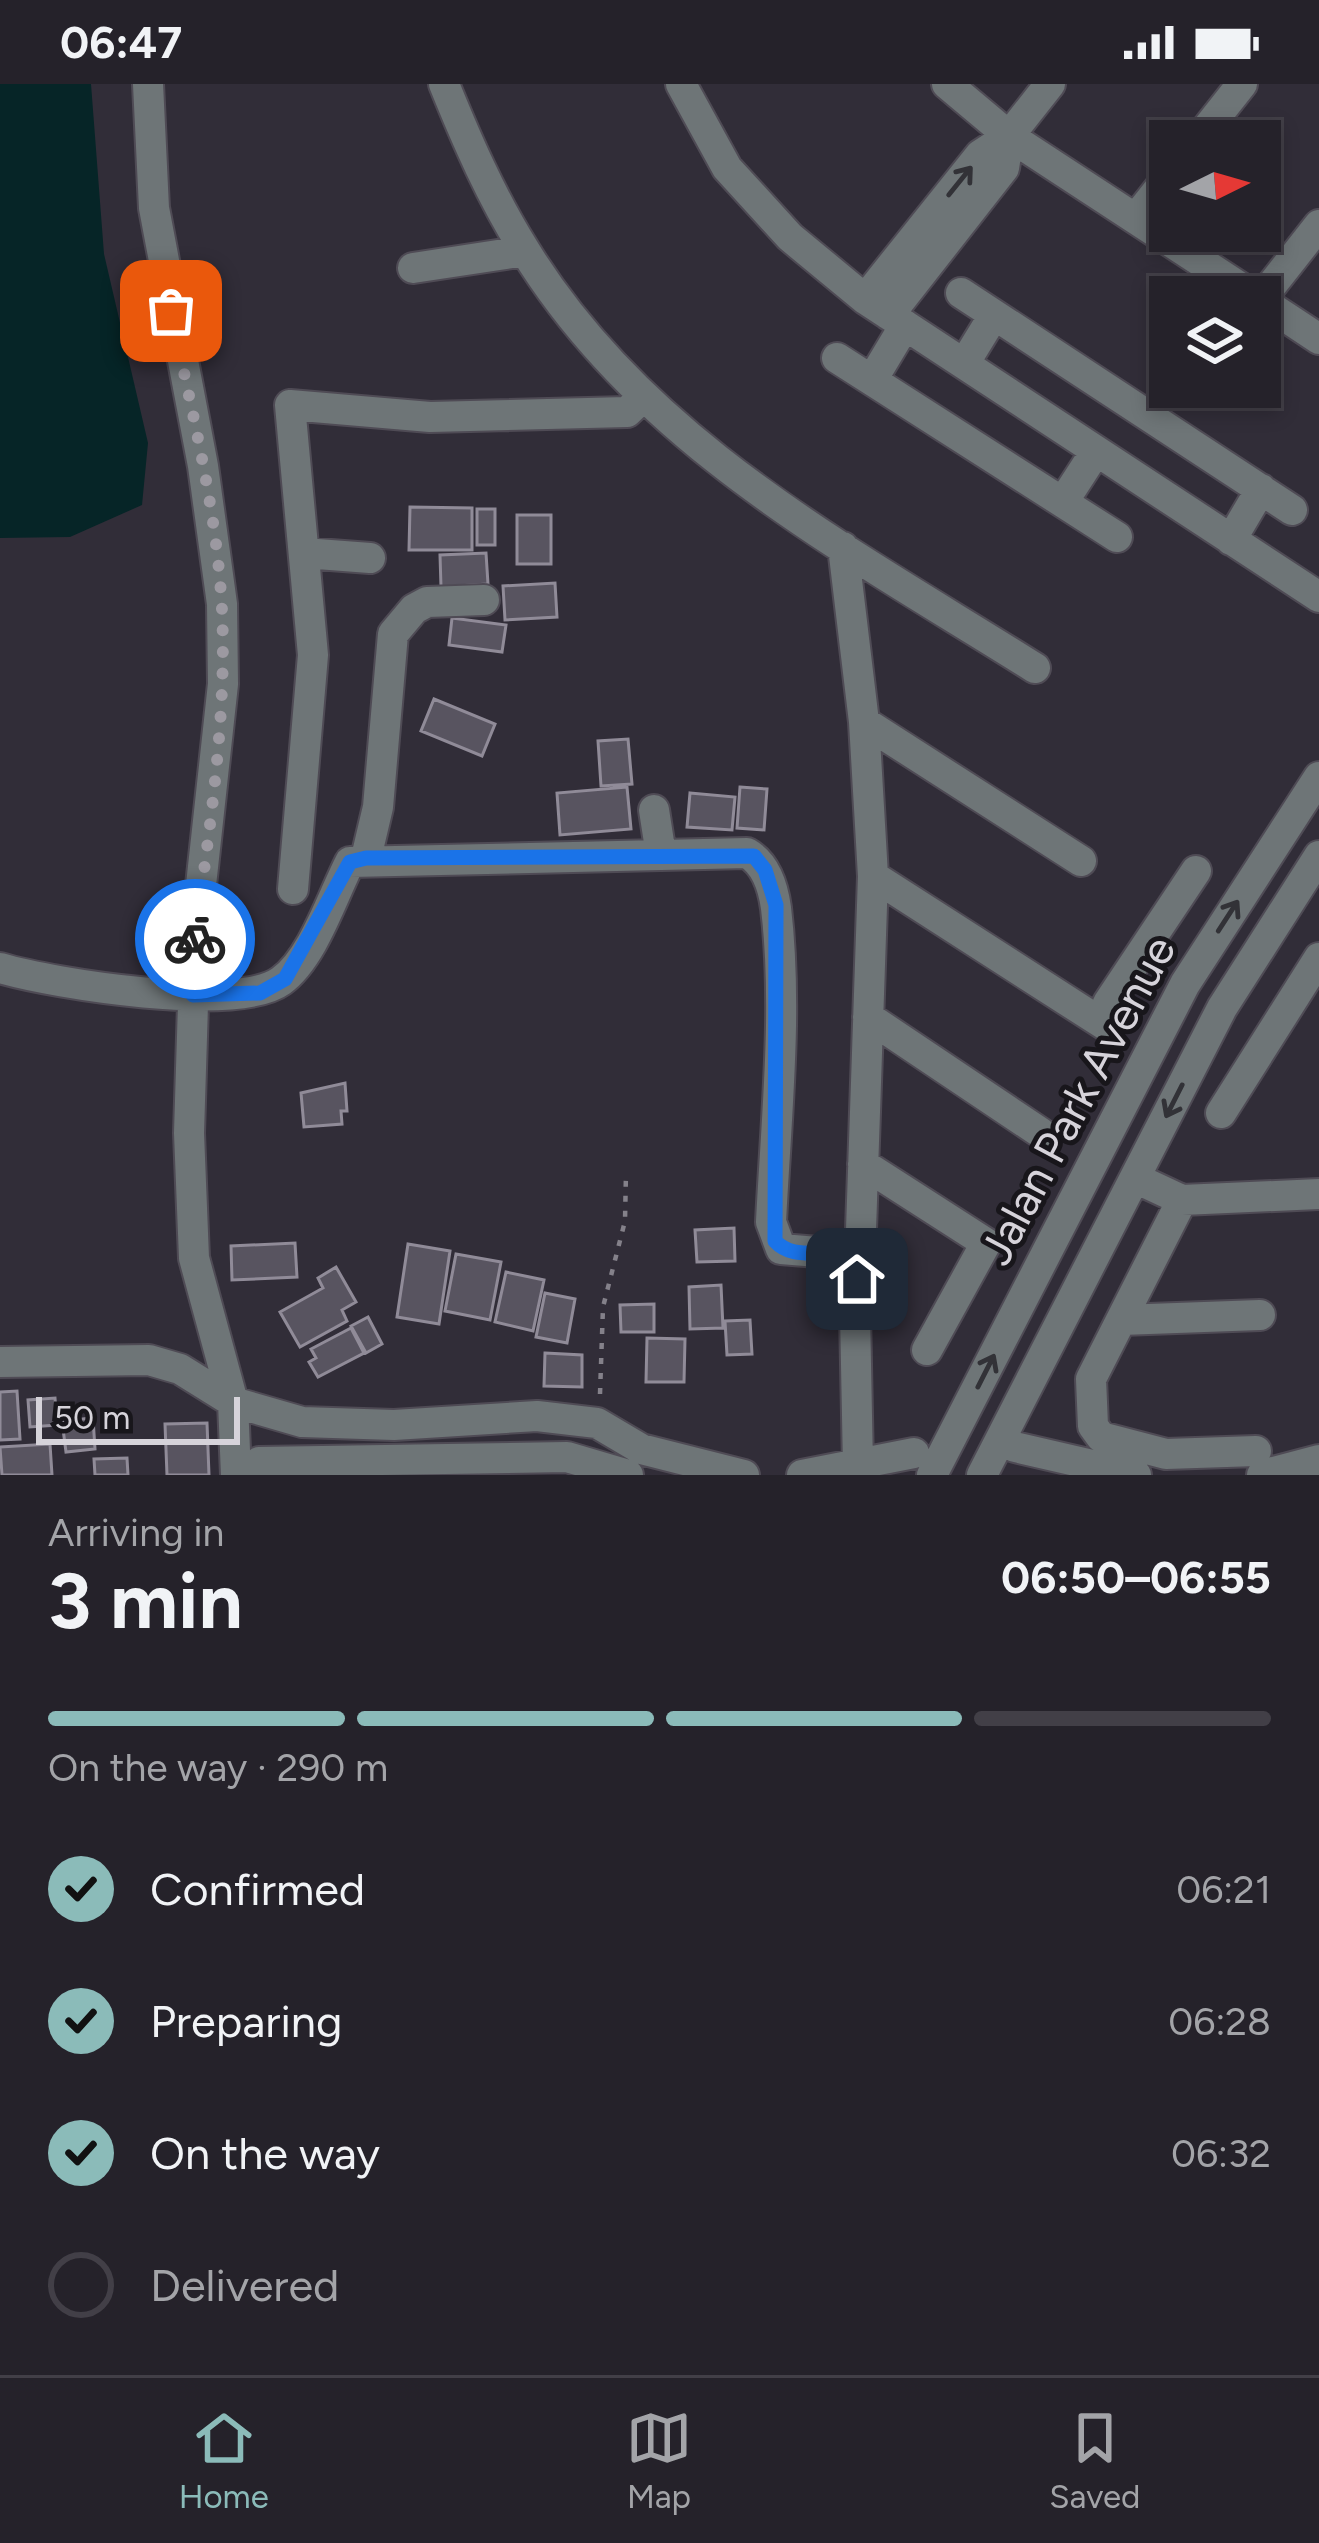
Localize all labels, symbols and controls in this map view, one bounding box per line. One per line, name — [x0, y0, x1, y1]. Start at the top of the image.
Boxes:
text: 06:47 — [60, 15, 182, 69]
north arrow — [1149, 120, 1281, 252]
map controls — [1149, 120, 1281, 408]
one-way arrow — [946, 165, 973, 197]
pin — [120, 260, 222, 362]
button: layers — [1149, 276, 1281, 408]
icon: bag — [138, 278, 204, 344]
courier — [135, 879, 255, 999]
one-way arrow — [1216, 900, 1241, 934]
icon: bike — [162, 906, 228, 972]
street label: Jalan Park Avenue — [968, 927, 1186, 1273]
one-way arrow — [1162, 1083, 1185, 1118]
pin — [806, 1228, 908, 1330]
icon: home — [824, 1246, 890, 1312]
one-way arrow — [975, 1354, 998, 1389]
scale bar — [36, 1391, 240, 1444]
text: 50 m — [54, 1398, 130, 1437]
text: Arriving in — [48, 1509, 224, 1556]
text: 06:50–06:55 — [1001, 1550, 1271, 1604]
text: 3 min — [48, 1554, 243, 1648]
text: On the way · 290 m — [48, 1744, 388, 1791]
icon: check — [48, 1856, 114, 1922]
text: Confirmed — [150, 1862, 365, 1916]
text: 06:21 — [1176, 1866, 1271, 1913]
icon: check — [48, 1988, 114, 2054]
text: Preparing — [150, 1994, 342, 2048]
text: 06:28 — [1168, 1998, 1271, 2045]
icon: check — [48, 2120, 114, 2186]
text: On the way — [150, 2126, 380, 2180]
text: 06:32 — [1171, 2130, 1271, 2177]
text: Delivered — [150, 2258, 339, 2312]
tab: Home — [179, 2405, 269, 2516]
tab: Map — [626, 2405, 692, 2516]
tab: Saved — [1049, 2405, 1140, 2516]

